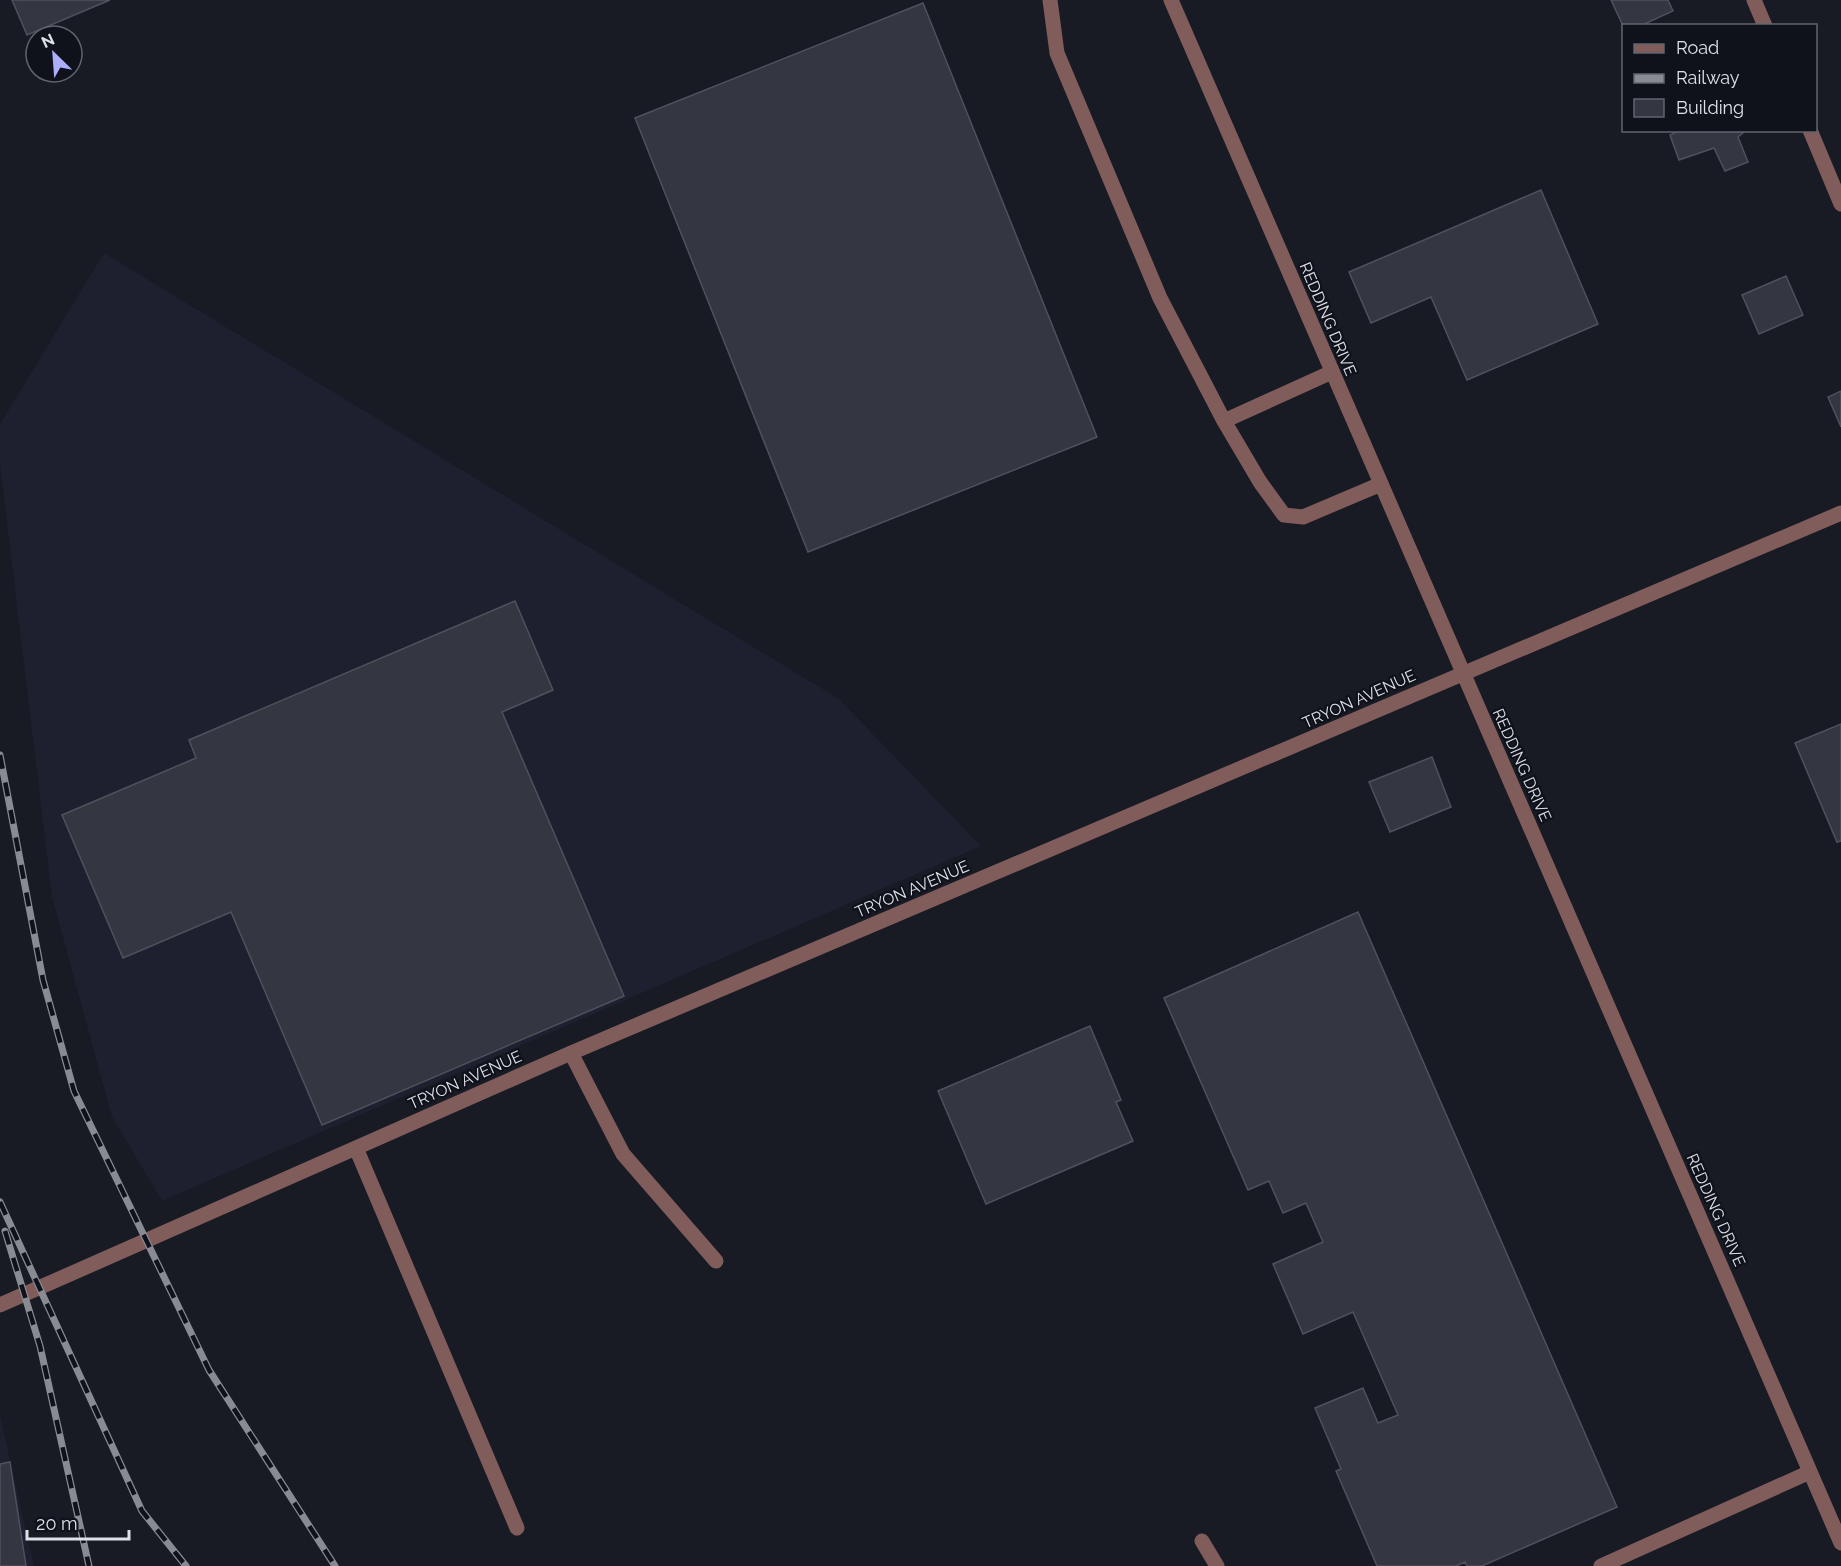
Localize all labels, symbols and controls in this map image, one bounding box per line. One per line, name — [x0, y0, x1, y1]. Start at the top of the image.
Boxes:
north arrow — [24, 24, 84, 84]
legend — [1622, 24, 1817, 132]
text: N — [38, 30, 57, 52]
text: Road — [1676, 37, 1719, 58]
text: Railway — [1676, 67, 1740, 88]
text: Building — [1676, 97, 1744, 118]
street label: REDDING DRIVE — [1296, 259, 1361, 379]
street label: TRYON AVENUE — [1299, 665, 1419, 732]
street label: REDDING DRIVE — [1489, 706, 1555, 825]
street label: TRYON AVENUE — [852, 856, 972, 922]
street label: TRYON AVENUE — [405, 1046, 525, 1113]
street label: REDDING DRIVE — [1683, 1151, 1749, 1270]
scale bar — [27, 1503, 129, 1541]
text: 20 m — [36, 1513, 78, 1534]

